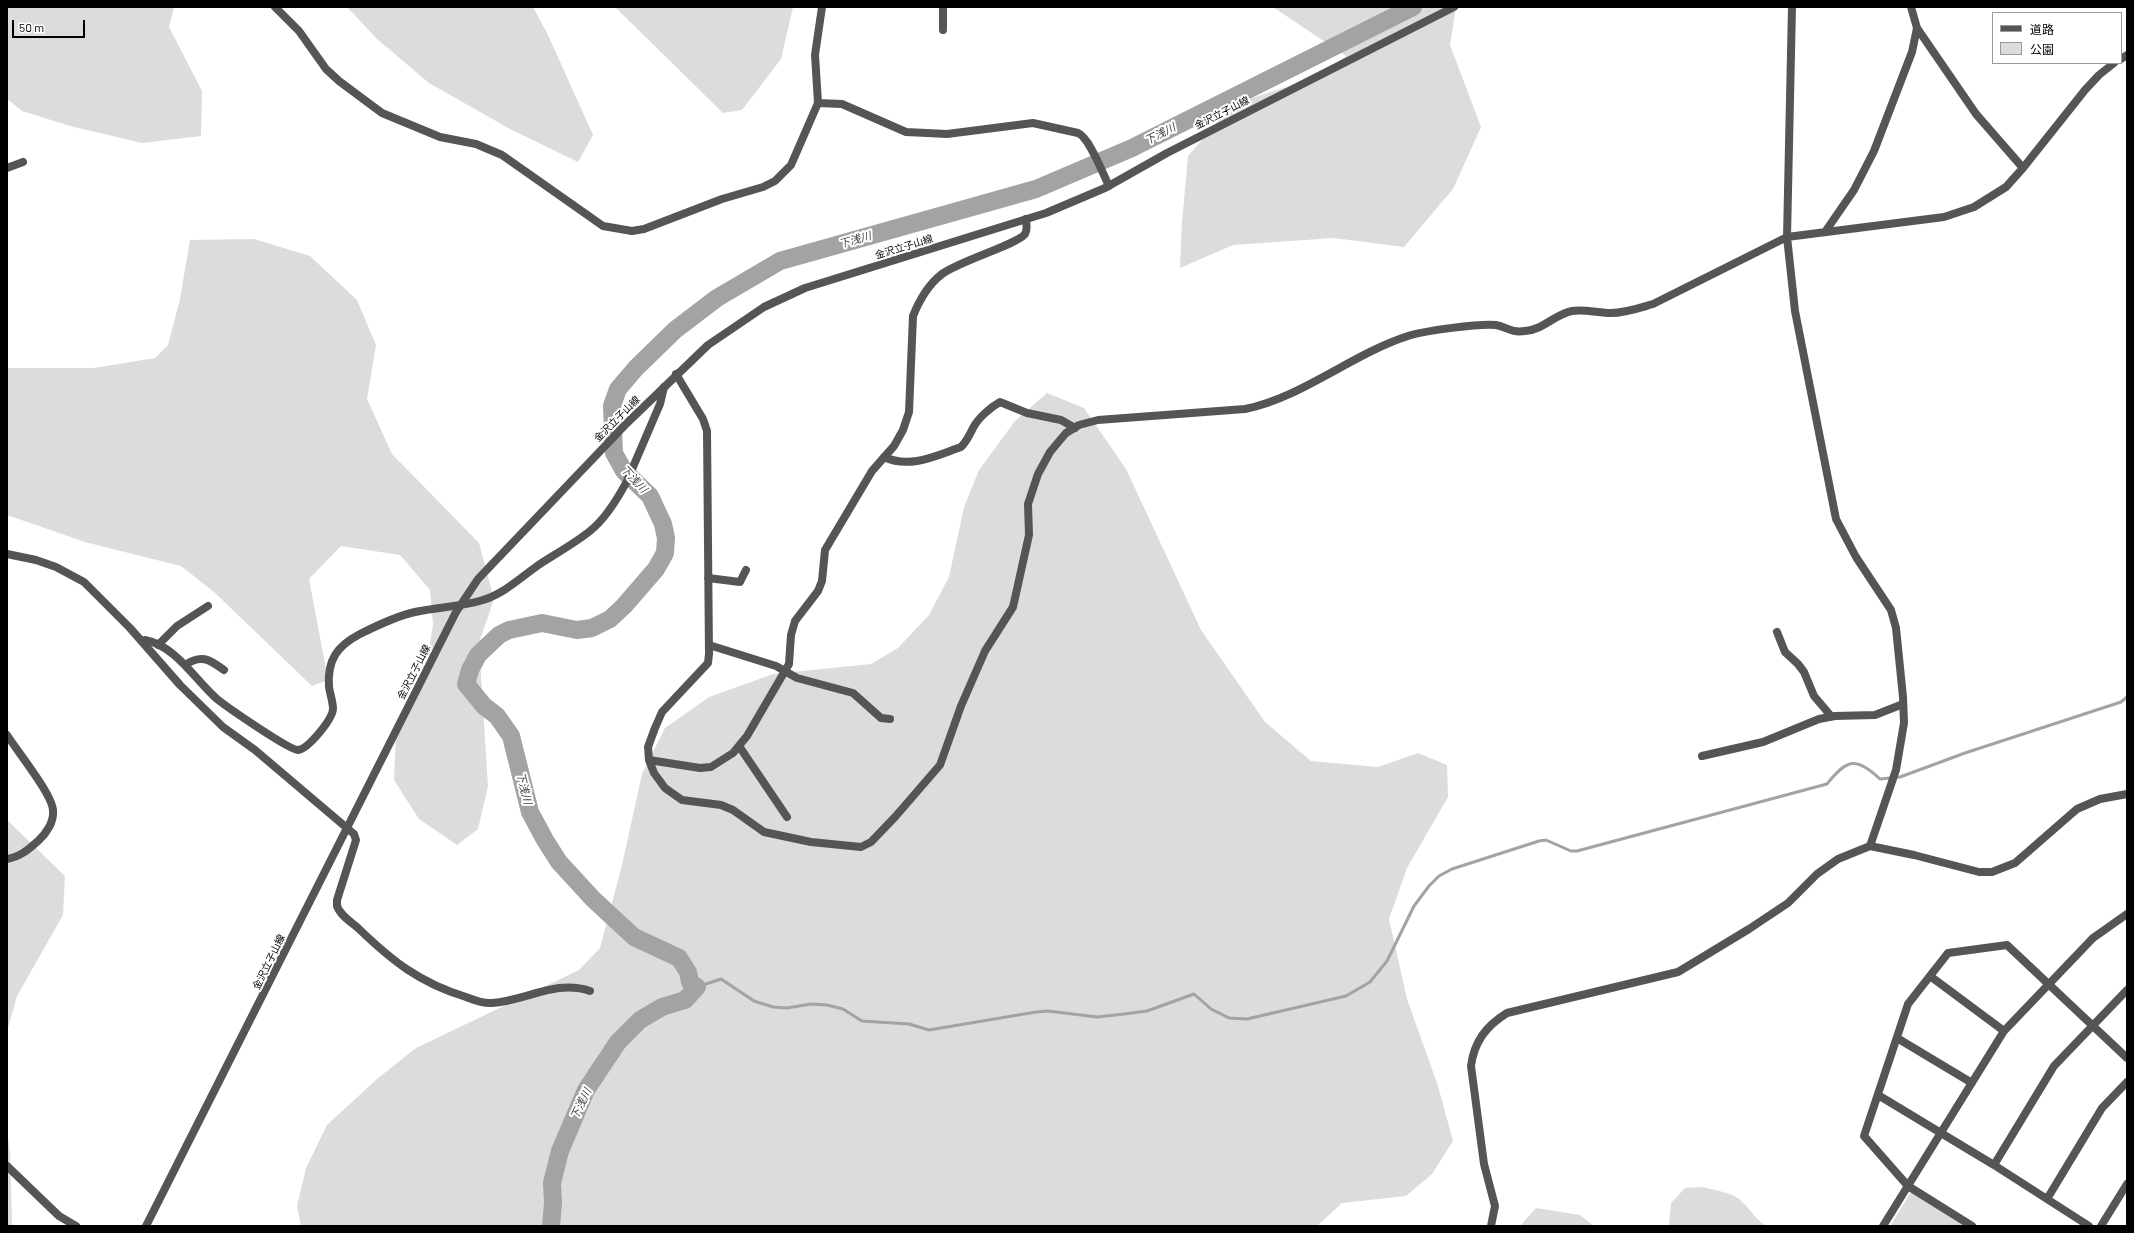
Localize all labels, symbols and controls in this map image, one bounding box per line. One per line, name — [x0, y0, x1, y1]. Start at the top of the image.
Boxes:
scale bar — [14, 12, 87, 38]
legend — [1992, 12, 2122, 64]
text: 50 m — [19, 20, 44, 34]
text: 道路 — [2030, 22, 2054, 36]
text: 公園 — [2030, 42, 2054, 56]
street label: 金沢立子山線 — [1193, 94, 1251, 132]
water label: 下浅川 — [1142, 121, 1178, 147]
water label: 下浅川 — [837, 229, 873, 251]
street label: 金沢立子山線 — [874, 232, 934, 262]
street label: 金沢立子山線 — [592, 394, 642, 444]
water label: 下浅川 — [618, 462, 650, 496]
street label: 金沢立子山線 — [395, 643, 433, 701]
water label: 下浅川 — [514, 770, 534, 806]
street label: 金沢立子山線 — [250, 932, 288, 992]
water label: 下浅川 — [568, 1086, 594, 1122]

